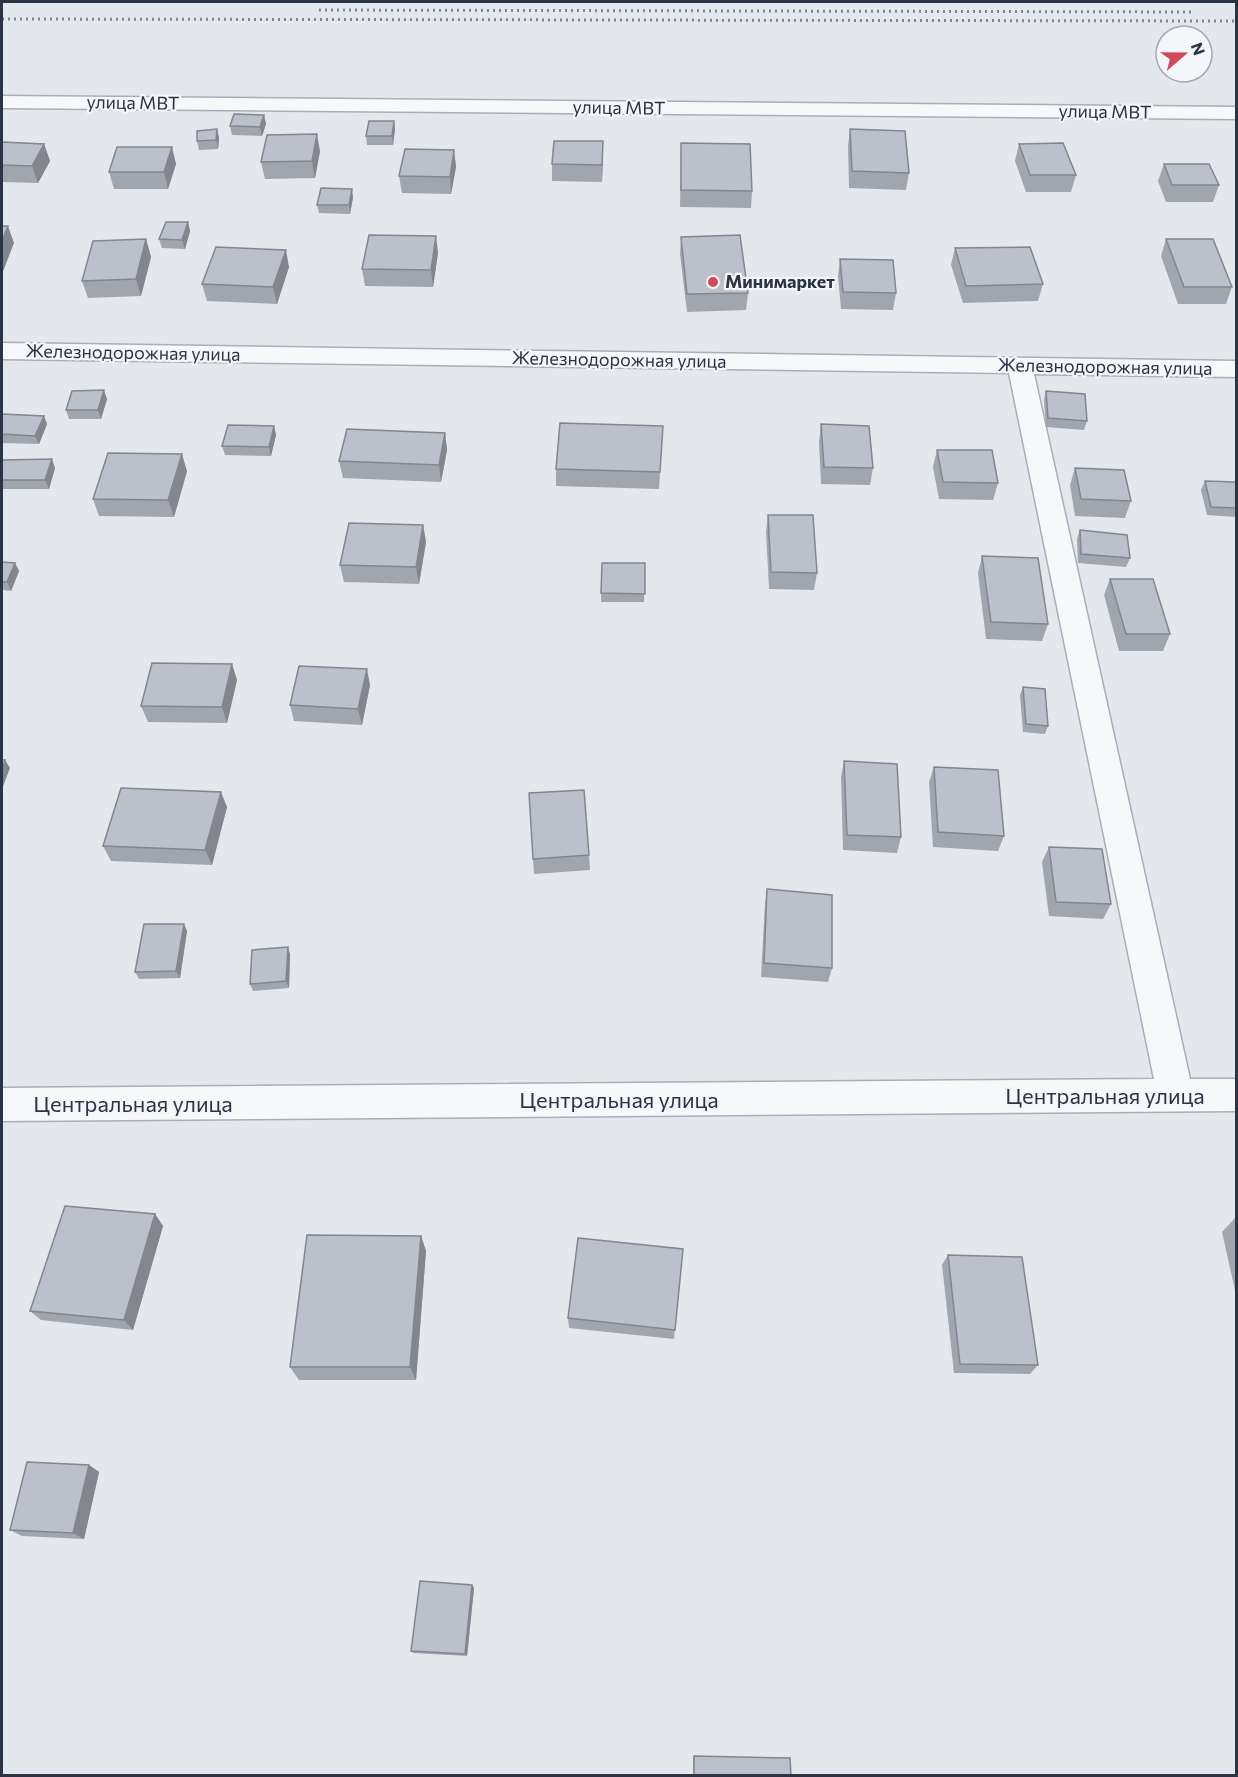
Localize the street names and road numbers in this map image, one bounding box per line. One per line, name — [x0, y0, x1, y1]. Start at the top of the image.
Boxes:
street label: улица МВТ — [86, 90, 180, 114]
street label: улица МВТ — [572, 95, 666, 119]
street label: улица МВТ — [1058, 99, 1152, 123]
street label: Железнодорожная улица — [25, 339, 241, 365]
street label: Железнодорожная улица — [511, 346, 727, 372]
street label: Железнодорожная улица — [997, 353, 1213, 379]
street label: Центральная улица — [1005, 1082, 1205, 1109]
street label: Центральная улица — [519, 1086, 719, 1113]
street label: Центральная улица — [33, 1090, 233, 1117]

